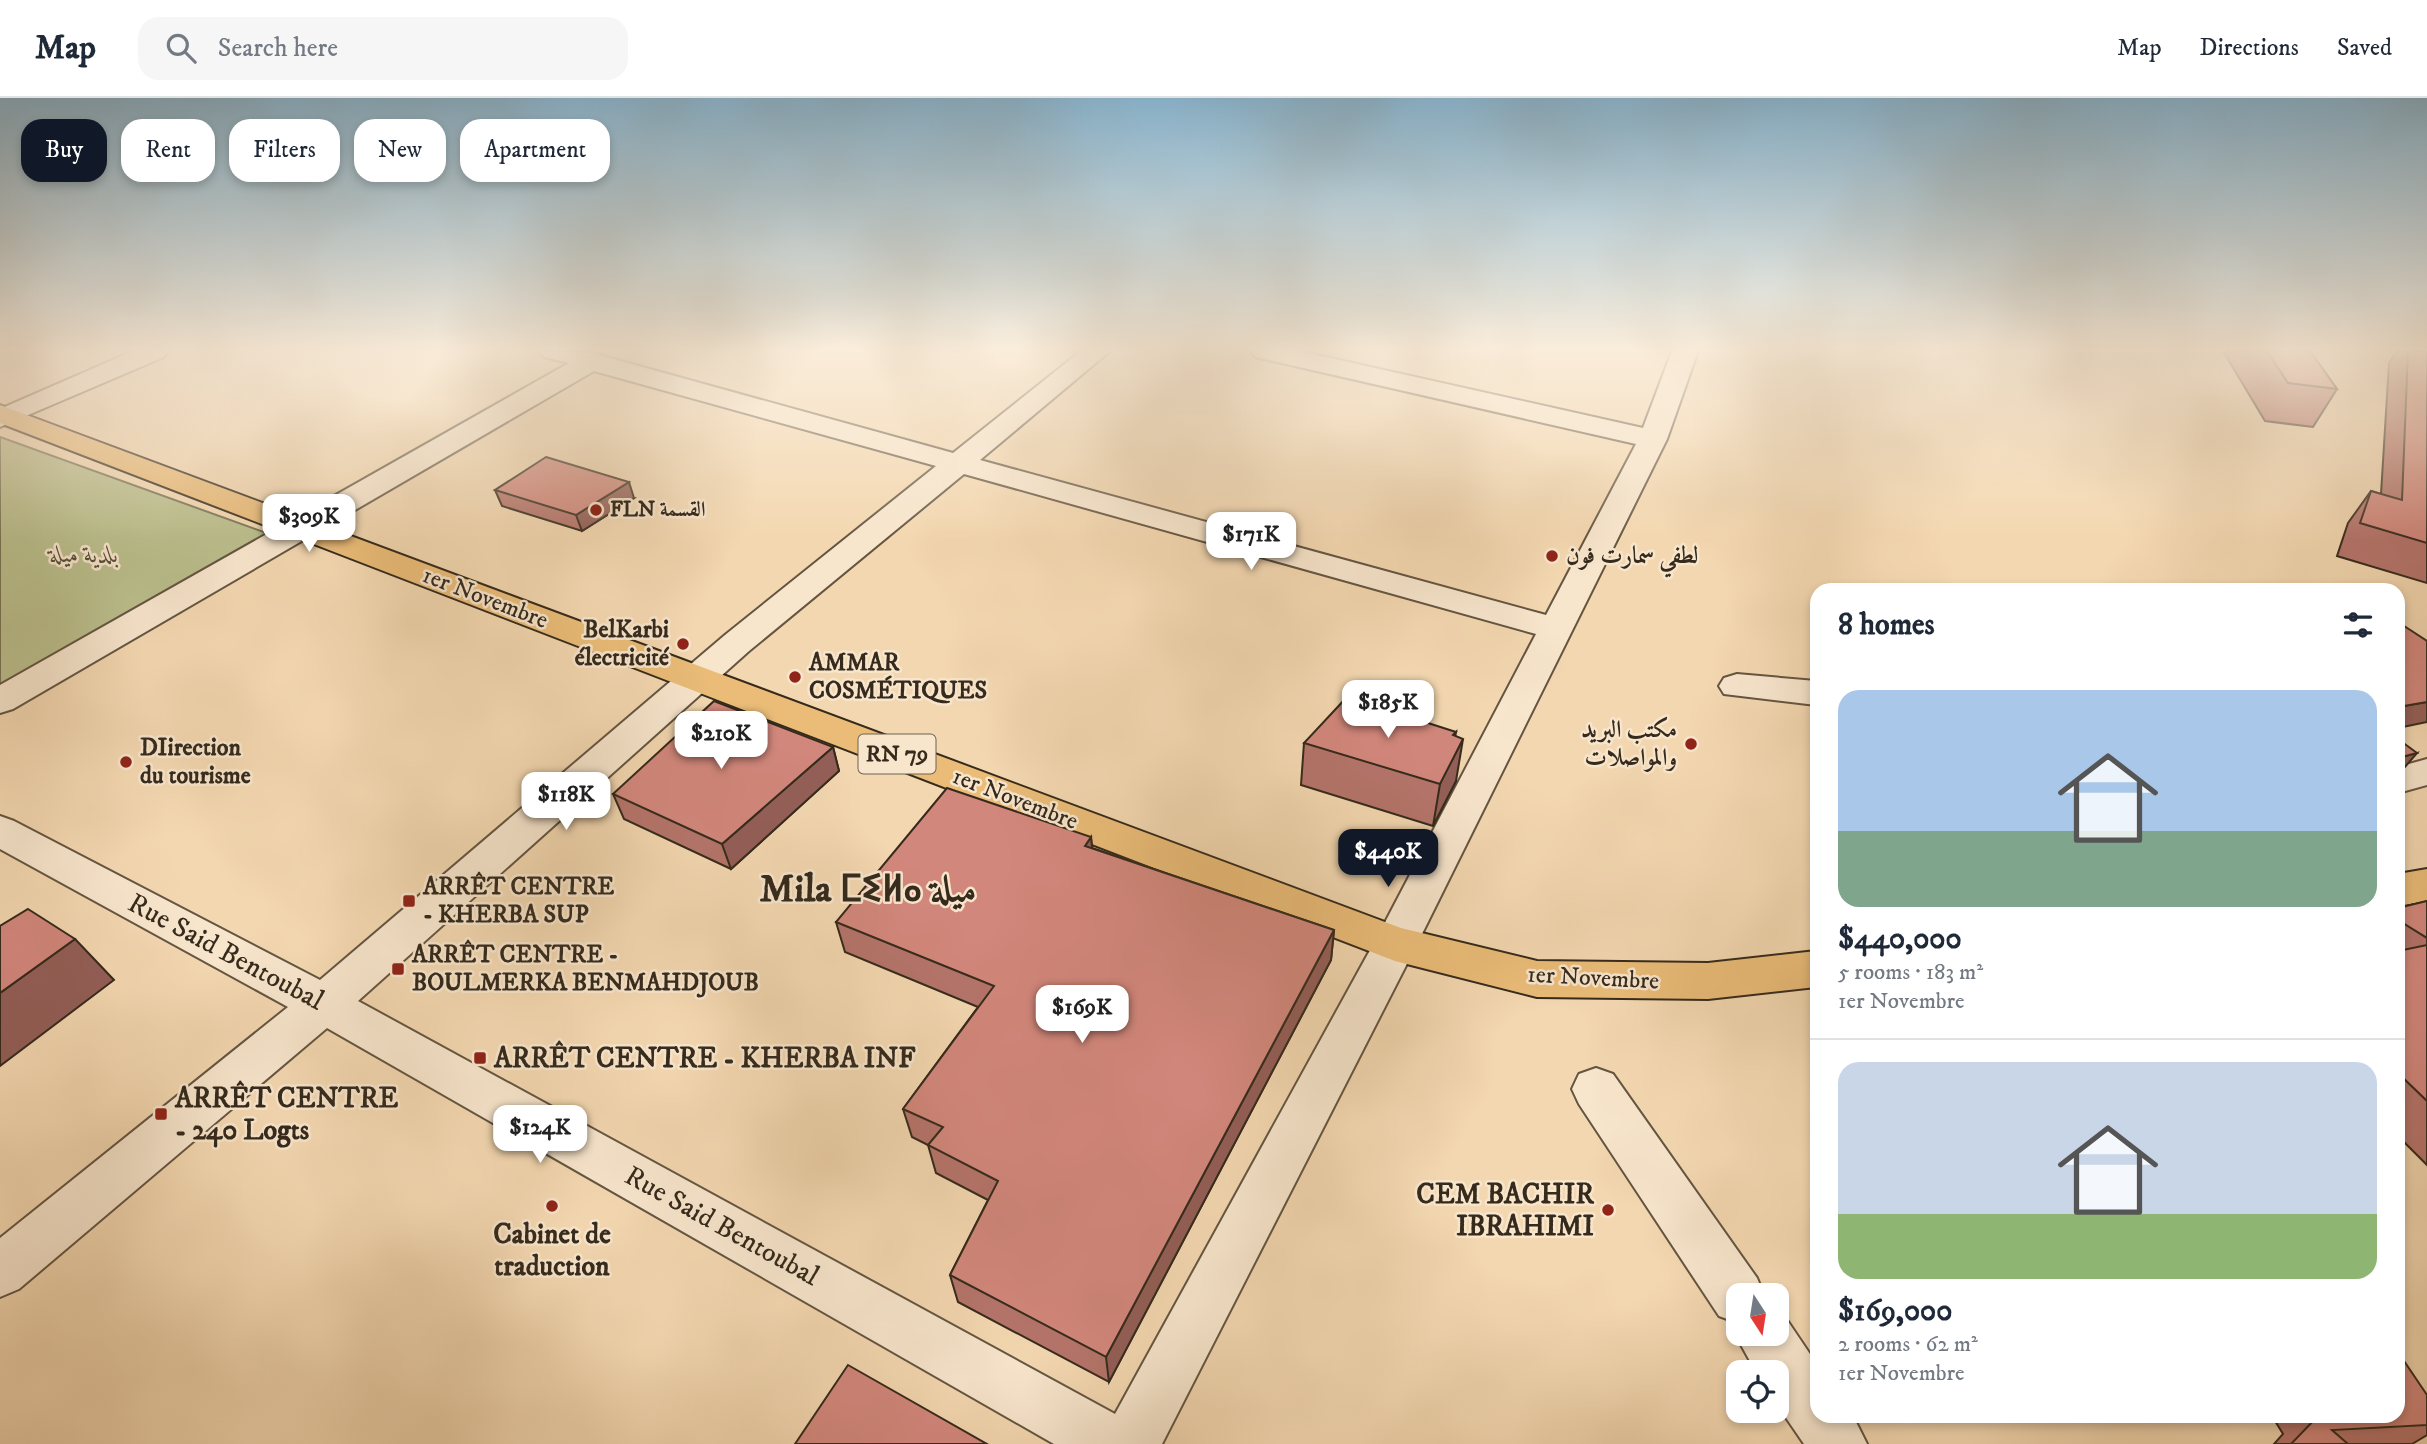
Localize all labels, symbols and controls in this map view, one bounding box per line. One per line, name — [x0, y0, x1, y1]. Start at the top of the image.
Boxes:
search box — [138, 17, 628, 80]
text: Map — [35, 28, 96, 69]
icon: search — [162, 29, 200, 67]
text: Search here — [218, 32, 338, 65]
text: Map — [2117, 33, 2162, 63]
text: Directions — [2200, 33, 2299, 63]
text: Saved — [2337, 33, 2392, 63]
chip: Buy — [21, 119, 107, 182]
chip: Rent — [121, 119, 215, 182]
chip: Filters — [229, 119, 340, 182]
chip: New — [354, 119, 446, 182]
chip: Apartment — [460, 119, 610, 182]
pin: $309K — [260, 494, 358, 554]
place label: FLN القسمة — [610, 497, 706, 523]
text: $309K — [278, 502, 340, 531]
marker: FLN القسمة — [588, 502, 604, 518]
pin: $171K — [1202, 512, 1300, 572]
text: $171K — [1222, 520, 1280, 549]
park label: بلدية ميلة — [46, 540, 119, 570]
place label: لطفي سمارت فون — [1566, 541, 1699, 578]
marker: لطفي سمارت فون — [1544, 548, 1560, 564]
street label: 1er Novembre — [418, 560, 552, 636]
icon: filters — [2339, 606, 2377, 644]
text: 8 homes — [1838, 607, 1935, 644]
place label: BelKarbi électricité — [575, 615, 670, 673]
marker: BelKarbi électricité — [675, 636, 691, 652]
place label: AMMAR COSMÉTIQUES — [808, 648, 987, 706]
marker: AMMAR COSMÉTIQUES — [787, 669, 803, 685]
pin: $185K — [1339, 680, 1437, 740]
text: $185K — [1358, 688, 1418, 717]
pin: $210K — [672, 712, 770, 771]
place label: مكتب البريد والمواصلات — [1581, 715, 1677, 773]
text: $210K — [691, 719, 751, 748]
place label: DIirection du tourisme — [140, 733, 251, 791]
road number: RN 79 — [858, 734, 936, 774]
icon: home — [2045, 735, 2171, 861]
marker: مكتب البريد والمواصلات — [1683, 736, 1699, 752]
marker: DIirection du tourisme — [118, 754, 134, 770]
street label: 1er Novembre — [948, 761, 1082, 837]
pin: $118K — [517, 772, 615, 832]
text: $118K — [537, 780, 595, 809]
pin: $440K — [1339, 830, 1437, 889]
text: $440K — [1354, 837, 1422, 866]
district label: Mila ⵎⵉⵍⴰ ميلة — [759, 866, 977, 914]
place label: ARRÊT CENTRE - KHERBA SUP — [422, 871, 614, 930]
street label: Rue Said Bentoubal — [122, 886, 330, 1019]
marker: ARRÊT CENTRE - KHERBA SUP — [401, 893, 417, 909]
text: $440,000 — [1838, 921, 1962, 958]
place label: ARRÊT CENTRE - BOULMERKA BENMAHDJOUB — [411, 939, 759, 998]
text: 5 rooms · 183 m² — [1838, 958, 1983, 987]
street label: 1er Novembre — [1526, 960, 1660, 996]
marker: ARRÊT CENTRE - BOULMERKA BENMAHDJOUB — [390, 961, 406, 977]
pin: $169K — [1033, 986, 1131, 1045]
text: 1er Novembre — [1838, 987, 1965, 1016]
text: $169K — [1052, 993, 1112, 1022]
place label: ARRÊT CENTRE - KHERBA INF — [493, 1040, 916, 1076]
marker: ARRÊT CENTRE - KHERBA INF — [472, 1050, 488, 1066]
place label: ARRÊT CENTRE - 240 Logts — [174, 1080, 398, 1148]
pin: $124K — [491, 1105, 589, 1165]
marker: ARRÊT CENTRE - 240 Logts — [153, 1106, 169, 1122]
icon: home — [2045, 1107, 2171, 1233]
text: $124K — [509, 1113, 571, 1142]
street label: Rue Said Bentoubal — [619, 1158, 826, 1294]
place label: CEM BACHIR IBRAHIMI — [1416, 1177, 1594, 1244]
marker: Cabinet de traduction — [544, 1198, 560, 1214]
marker: CEM BACHIR IBRAHIMI — [1600, 1202, 1616, 1218]
place label: Cabinet de traduction — [493, 1217, 611, 1284]
north arrow — [1726, 1283, 1788, 1346]
map controls — [1726, 1283, 1789, 1423]
text: $169,000 — [1838, 1293, 1952, 1330]
text: 2 rooms · 62 m² — [1838, 1330, 1978, 1359]
text: 1er Novembre — [1838, 1359, 1965, 1388]
button: locate — [1726, 1360, 1789, 1423]

